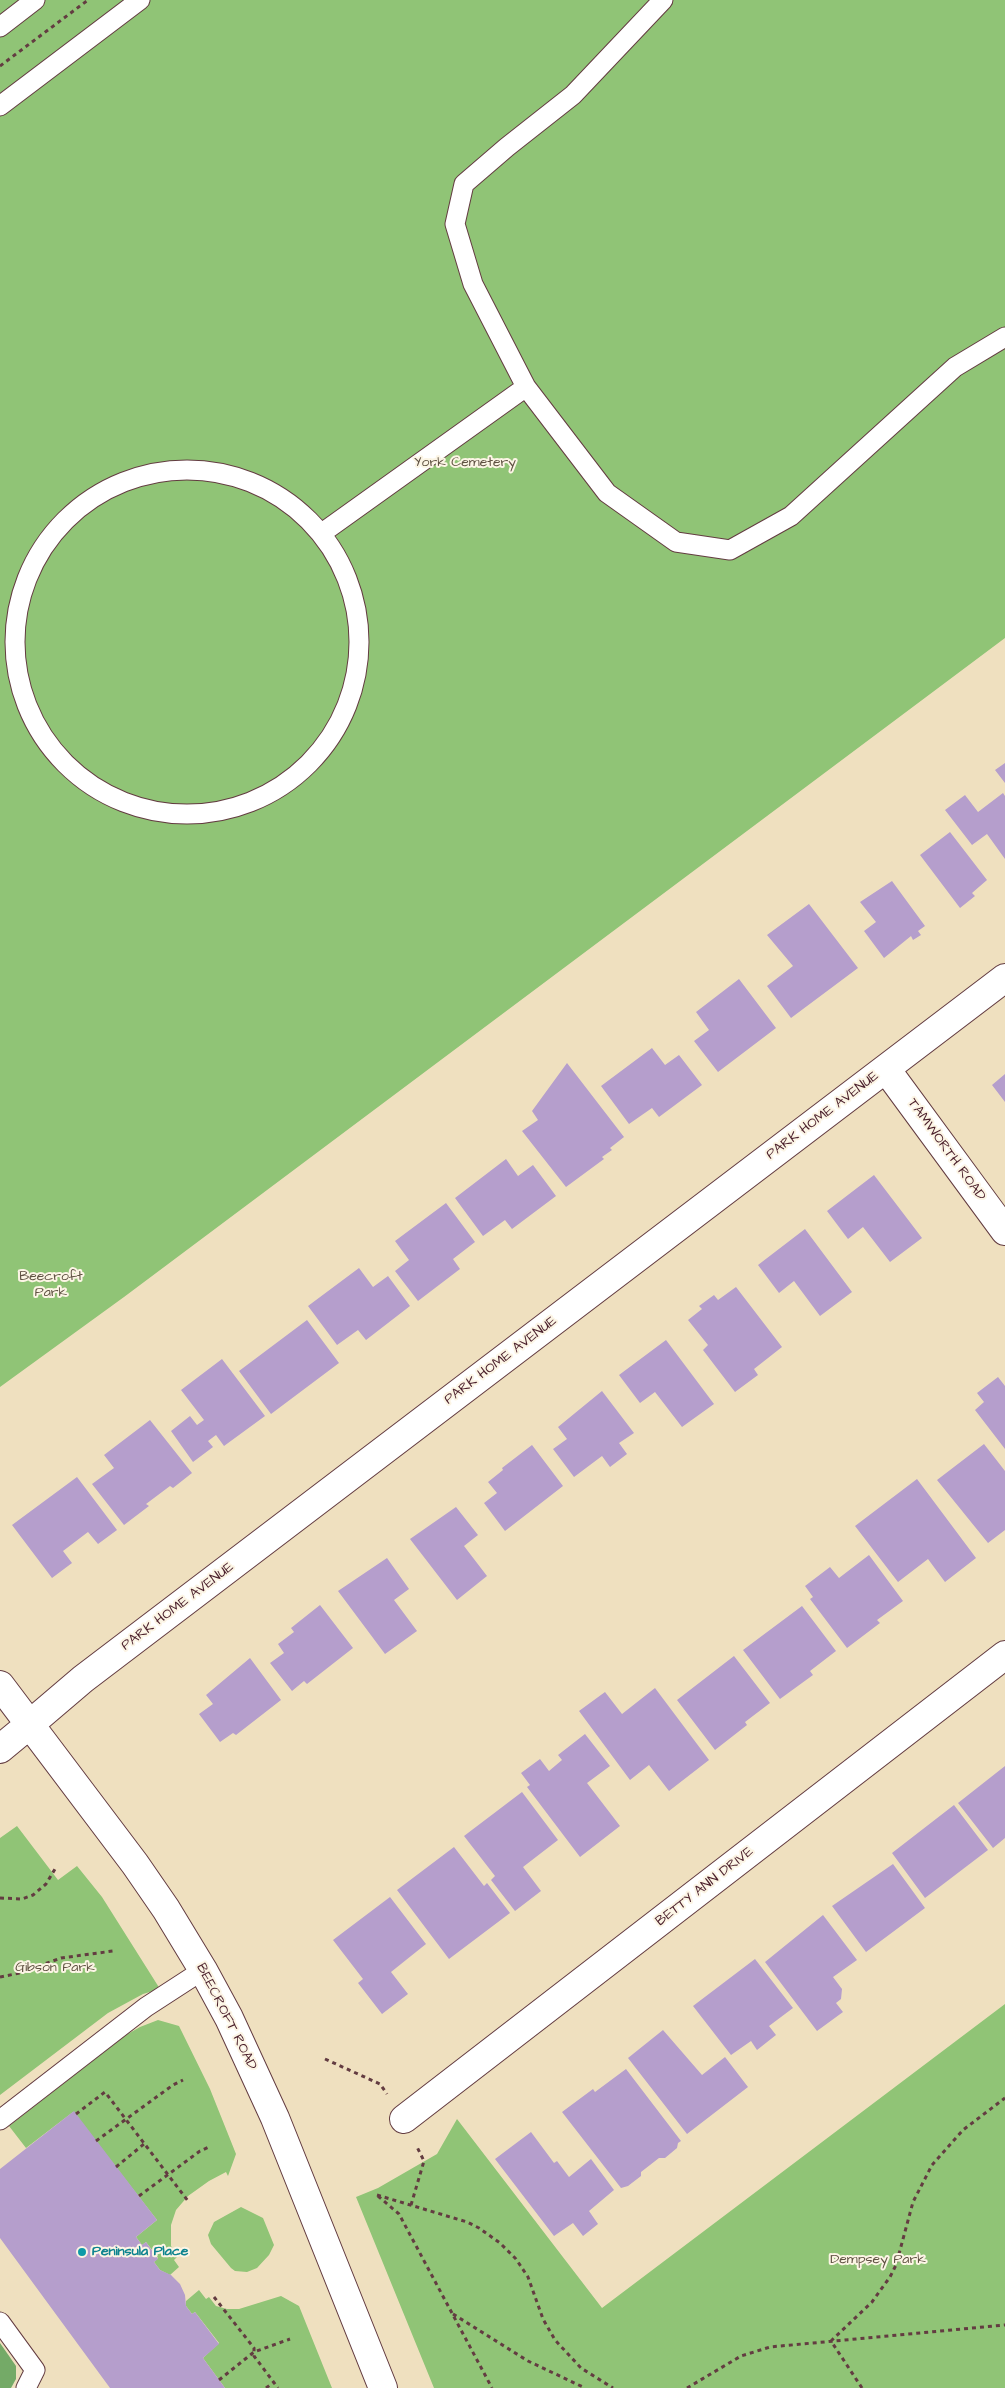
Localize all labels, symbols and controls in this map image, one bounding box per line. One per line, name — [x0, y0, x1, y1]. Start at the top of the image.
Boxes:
park label: York Cemetery — [414, 455, 516, 471]
street label: PARK HOME AVENUE — [764, 1068, 882, 1164]
street label: TAMWORTH ROAD — [903, 1096, 989, 1204]
park label: Beecroft Park — [19, 1269, 83, 1302]
street label: PARK HOME AVENUE — [442, 1313, 560, 1409]
street label: PARK HOME AVENUE — [119, 1559, 237, 1655]
street label: BETTY ANN DRIVE — [653, 1844, 757, 1930]
park label: Gibson Park — [15, 1960, 95, 1976]
street label: BEECROFT ROAD — [192, 1961, 260, 2073]
place label: Peninsula Place — [92, 2244, 188, 2260]
marker: Peninsula Place — [76, 2246, 88, 2258]
park label: Dempsey Park — [830, 2252, 926, 2268]

